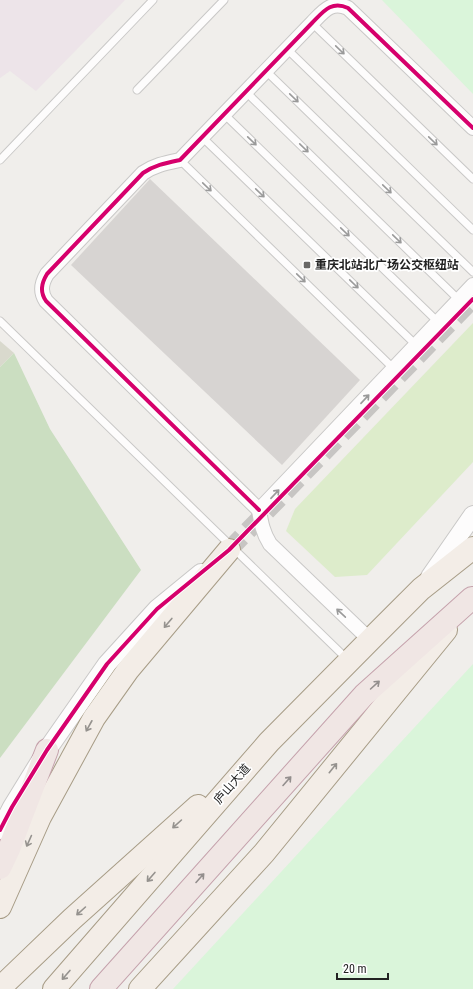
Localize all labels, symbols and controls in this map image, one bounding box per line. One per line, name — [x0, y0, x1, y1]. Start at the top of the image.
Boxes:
one-way arrow — [335, 45, 345, 55]
one-way arrow — [289, 93, 299, 103]
one-way arrow — [247, 136, 257, 146]
one-way arrow — [428, 136, 438, 146]
one-way arrow — [299, 144, 309, 153]
one-way arrow — [202, 182, 212, 192]
one-way arrow — [382, 184, 392, 194]
one-way arrow — [255, 188, 265, 198]
one-way arrow — [340, 227, 350, 237]
one-way arrow — [392, 234, 402, 244]
place label: 重庆北站北广场公交枢纽站 — [315, 258, 459, 272]
marker: 重庆北站北广场公交枢纽站 — [302, 260, 312, 270]
one-way arrow — [296, 273, 306, 283]
one-way arrow — [348, 279, 358, 288]
one-way arrow — [360, 394, 369, 404]
one-way arrow — [270, 489, 280, 499]
one-way arrow — [337, 609, 347, 618]
one-way arrow — [163, 617, 172, 628]
one-way arrow — [369, 681, 380, 690]
one-way arrow — [85, 720, 93, 732]
street label: 庐山大道 — [211, 761, 253, 807]
one-way arrow — [329, 763, 338, 774]
one-way arrow — [282, 776, 291, 786]
one-way arrow — [172, 820, 183, 829]
one-way arrow — [25, 835, 32, 847]
one-way arrow — [147, 872, 156, 882]
one-way arrow — [195, 873, 204, 883]
one-way arrow — [76, 907, 86, 916]
scale bar — [337, 955, 388, 981]
text: 20 m — [343, 962, 367, 976]
one-way arrow — [62, 970, 71, 980]

